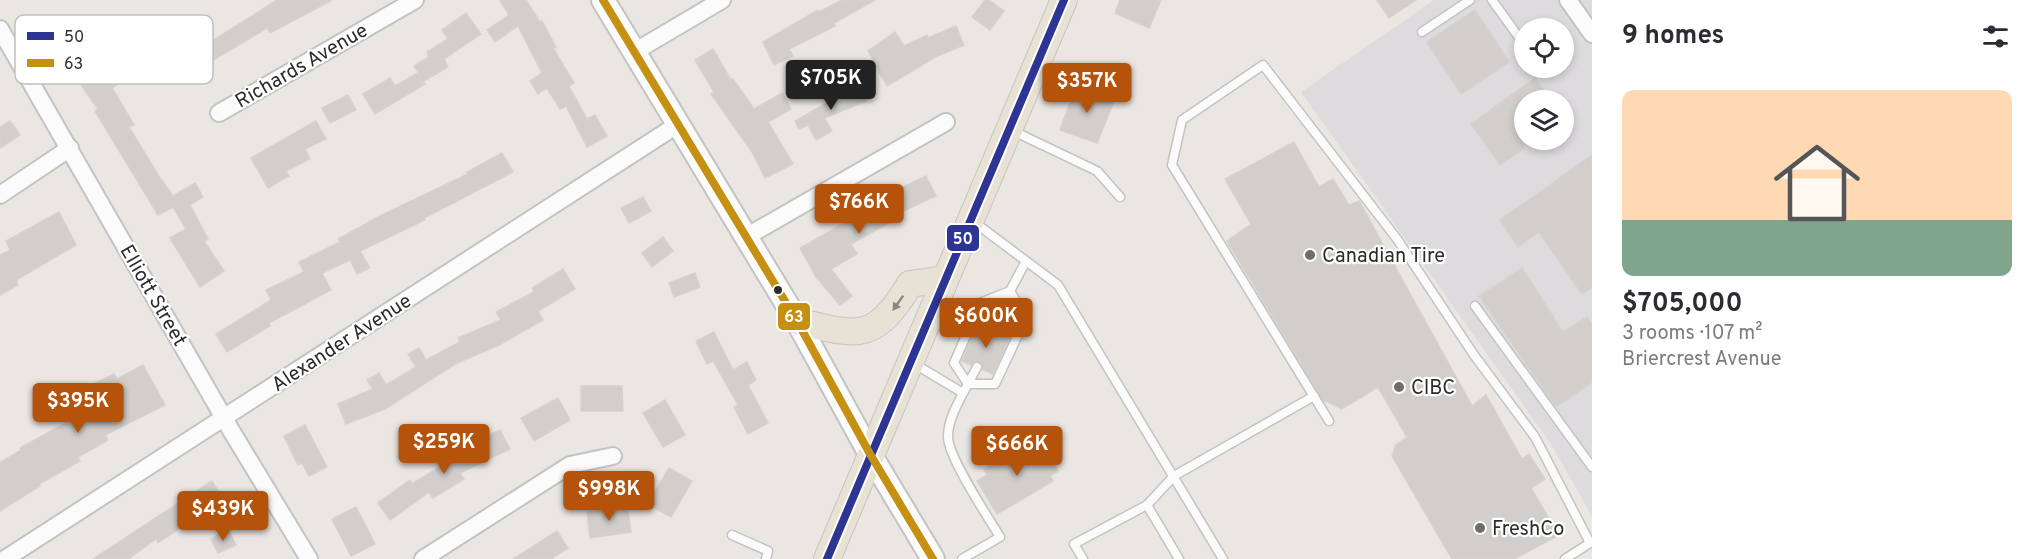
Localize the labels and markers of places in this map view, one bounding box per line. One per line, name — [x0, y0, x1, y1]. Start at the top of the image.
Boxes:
pin: $705K — [789, 60, 873, 111]
pin: $357K — [1045, 63, 1129, 114]
pin: $766K — [817, 184, 901, 235]
place label: Canadian Tire — [1322, 244, 1445, 270]
marker: Canadian Tire — [1303, 248, 1317, 262]
unlabelled marker — [772, 284, 784, 296]
pin: $600K — [944, 298, 1028, 349]
place label: CIBC — [1411, 376, 1455, 402]
marker: CIBC — [1392, 380, 1406, 394]
pin: $395K — [36, 383, 120, 434]
pin: $259K — [402, 424, 486, 475]
pin: $666K — [975, 426, 1059, 477]
pin: $998K — [567, 471, 651, 522]
pin: $439K — [181, 491, 265, 542]
place label: FreshCo — [1492, 517, 1564, 543]
marker: FreshCo — [1473, 521, 1487, 535]

